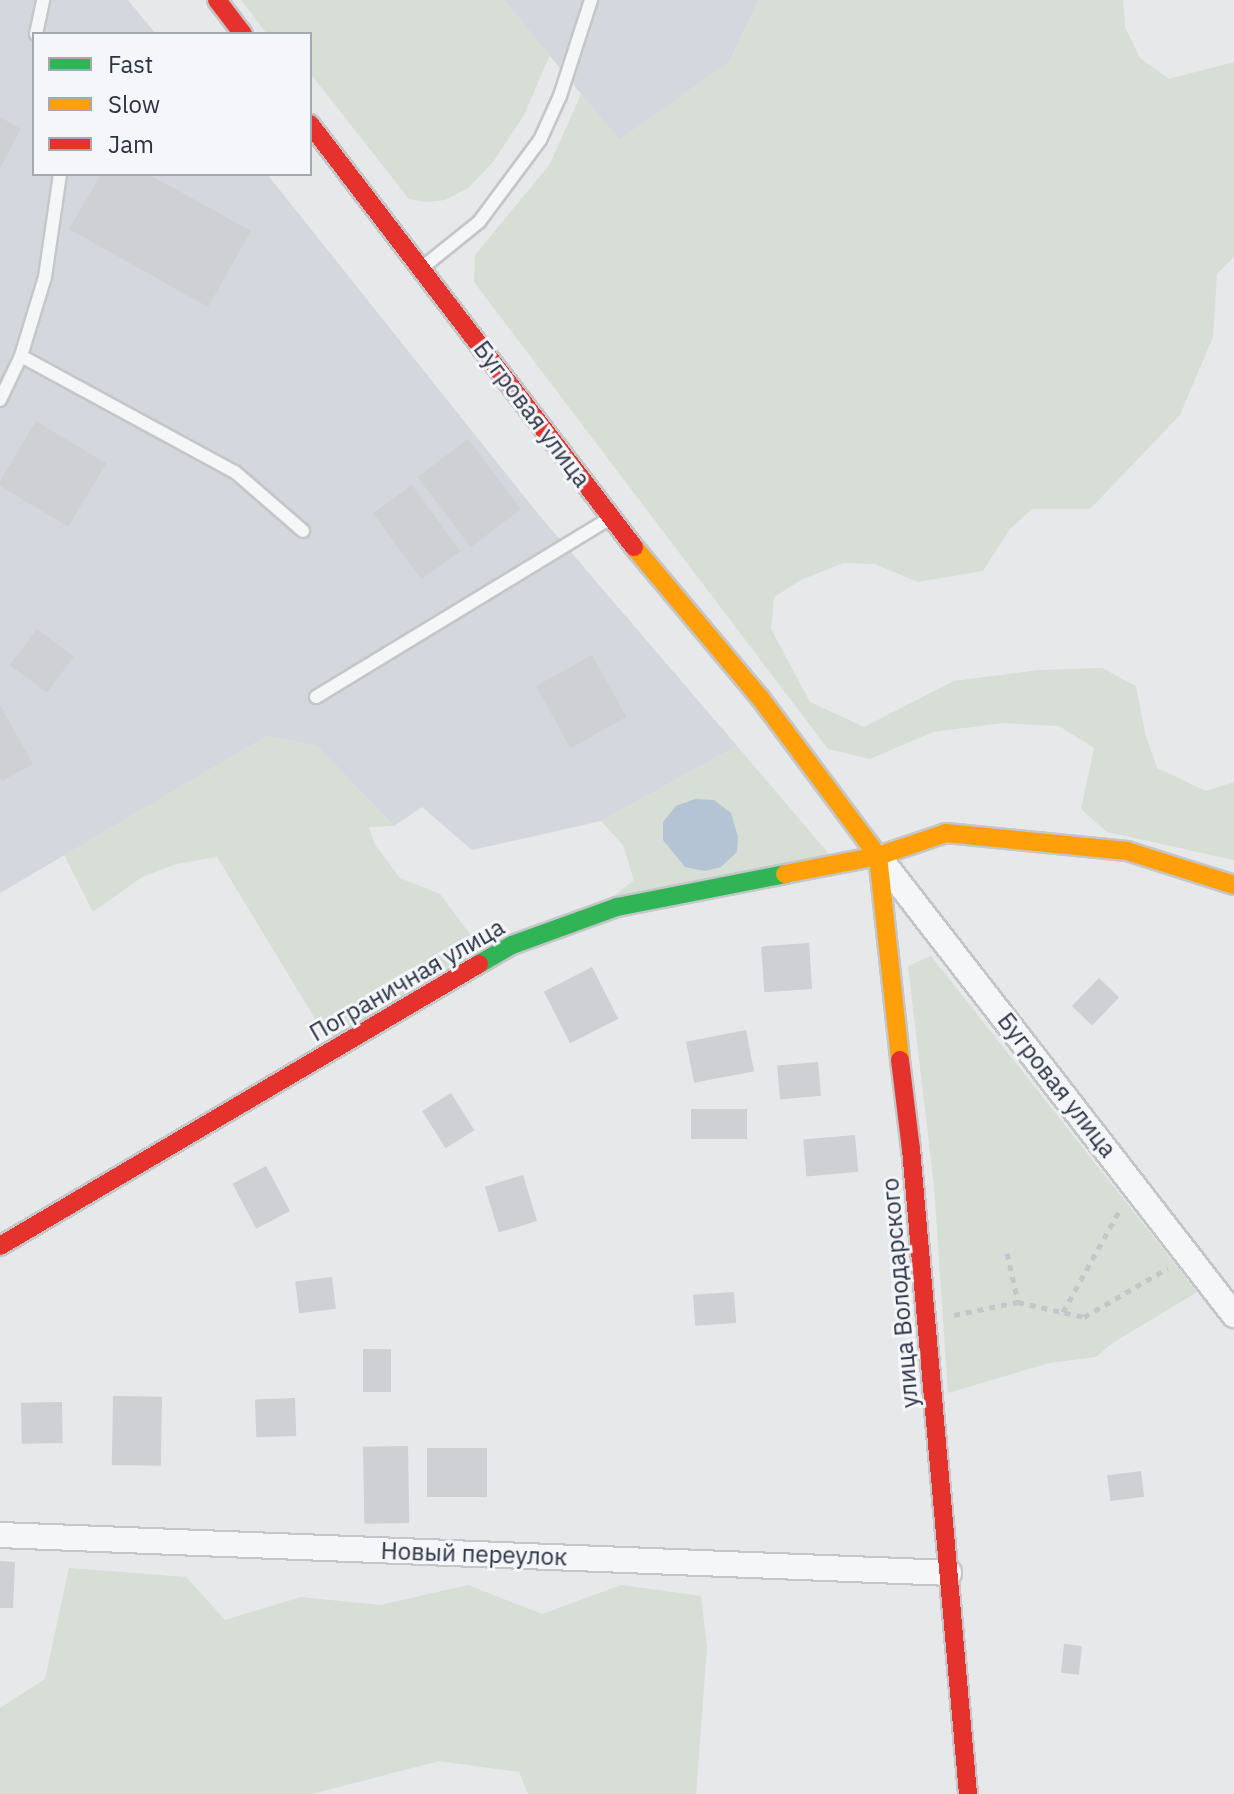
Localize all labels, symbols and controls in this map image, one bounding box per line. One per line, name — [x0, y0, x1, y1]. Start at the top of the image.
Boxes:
legend — [32, 32, 312, 176]
text: Fast — [108, 48, 153, 80]
text: Slow — [108, 88, 160, 120]
text: Jam — [108, 128, 154, 160]
street label: Бугровая улица — [468, 335, 596, 493]
street label: Пограничная улица — [304, 912, 510, 1048]
street label: Бугровая улица — [992, 1007, 1122, 1163]
street label: улица Володарского — [876, 1177, 924, 1409]
street label: Новый переулок — [380, 1536, 568, 1572]

